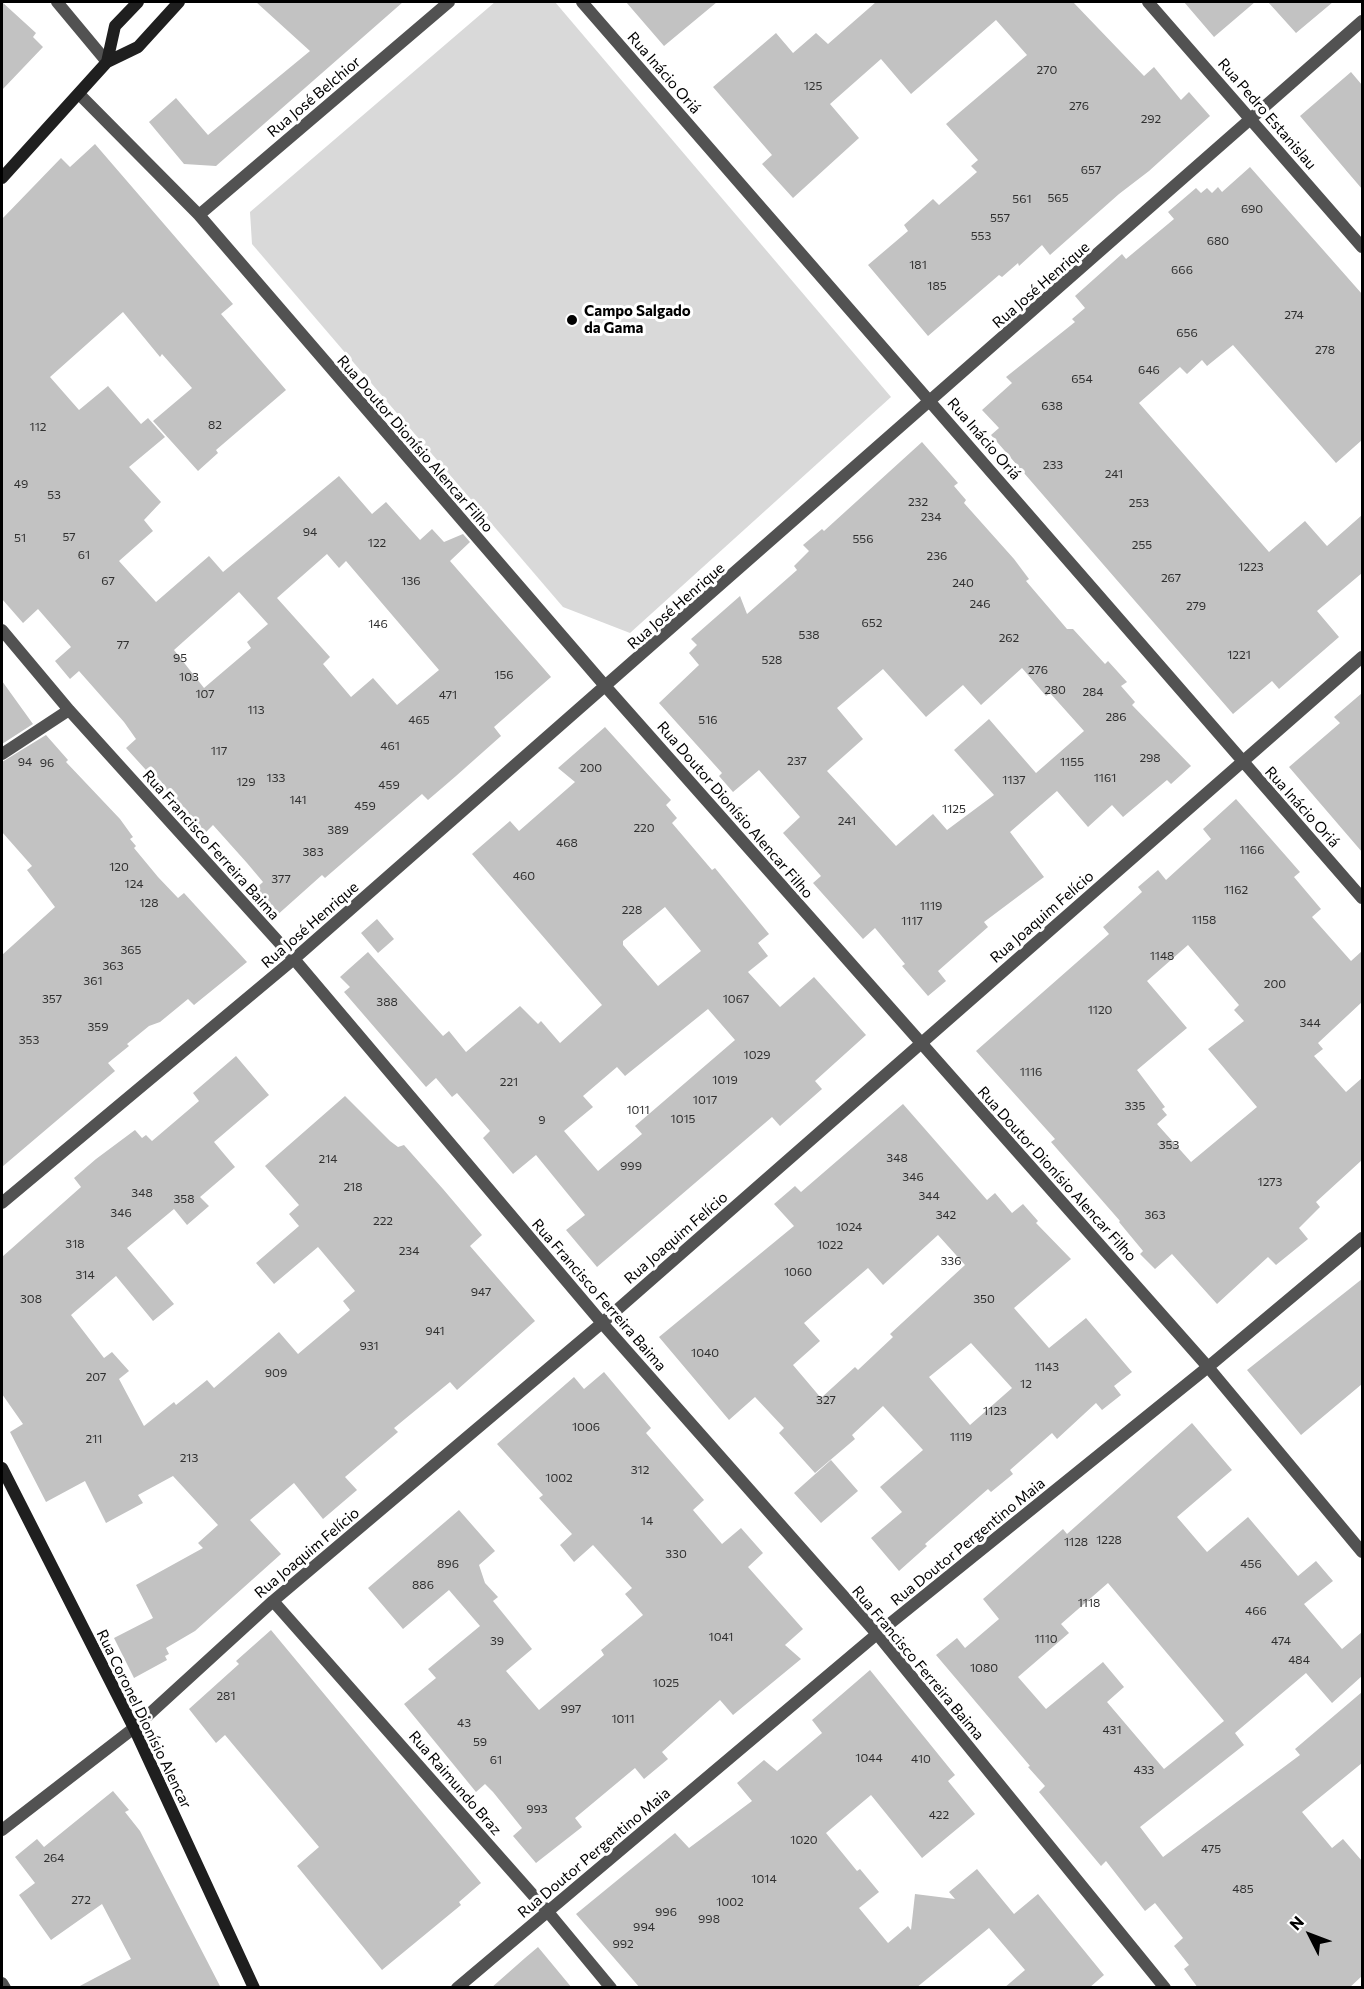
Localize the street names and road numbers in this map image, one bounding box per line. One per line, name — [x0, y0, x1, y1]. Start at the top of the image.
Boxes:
street label: Rua Inácio Oriá — [624, 28, 704, 118]
street label: Rua José Belchior — [264, 53, 364, 141]
street label: Rua Pedro Estanislau — [1214, 55, 1320, 173]
street label: Rua José Henrique — [989, 238, 1093, 332]
street label: Rua Doutor Dionísio Alencar Filho — [333, 352, 497, 536]
street label: Rua Inácio Oriá — [944, 394, 1024, 484]
street label: Rua José Henrique — [624, 559, 728, 653]
street label: Rua Doutor Dionísio Alencar Filho — [653, 718, 817, 902]
street label: Rua Inácio Oriá — [1261, 763, 1343, 851]
street label: Rua Francisco Ferreira Baima — [139, 766, 283, 924]
street label: Rua Joaquim Felício — [987, 867, 1097, 967]
street label: Rua José Henrique — [258, 878, 362, 972]
street label: Rua Doutor Dionísio Alencar Filho — [974, 1083, 1140, 1265]
street label: Rua Joaquim Felício — [621, 1188, 731, 1288]
street label: Rua Francisco Ferreira Baima — [528, 1215, 670, 1375]
street label: Rua Doutor Pergentino Maia — [887, 1474, 1049, 1610]
street label: Rua Joaquim Felício — [251, 1504, 363, 1602]
street label: Rua Francisco Ferreira Baima — [848, 1582, 988, 1744]
street label: Rua Coronel Dionísio Alencar — [93, 1627, 195, 1811]
street label: Rua Raimundo Braz — [405, 1727, 505, 1839]
street label: Rua Doutor Pergentino Maia — [514, 1784, 674, 1922]

